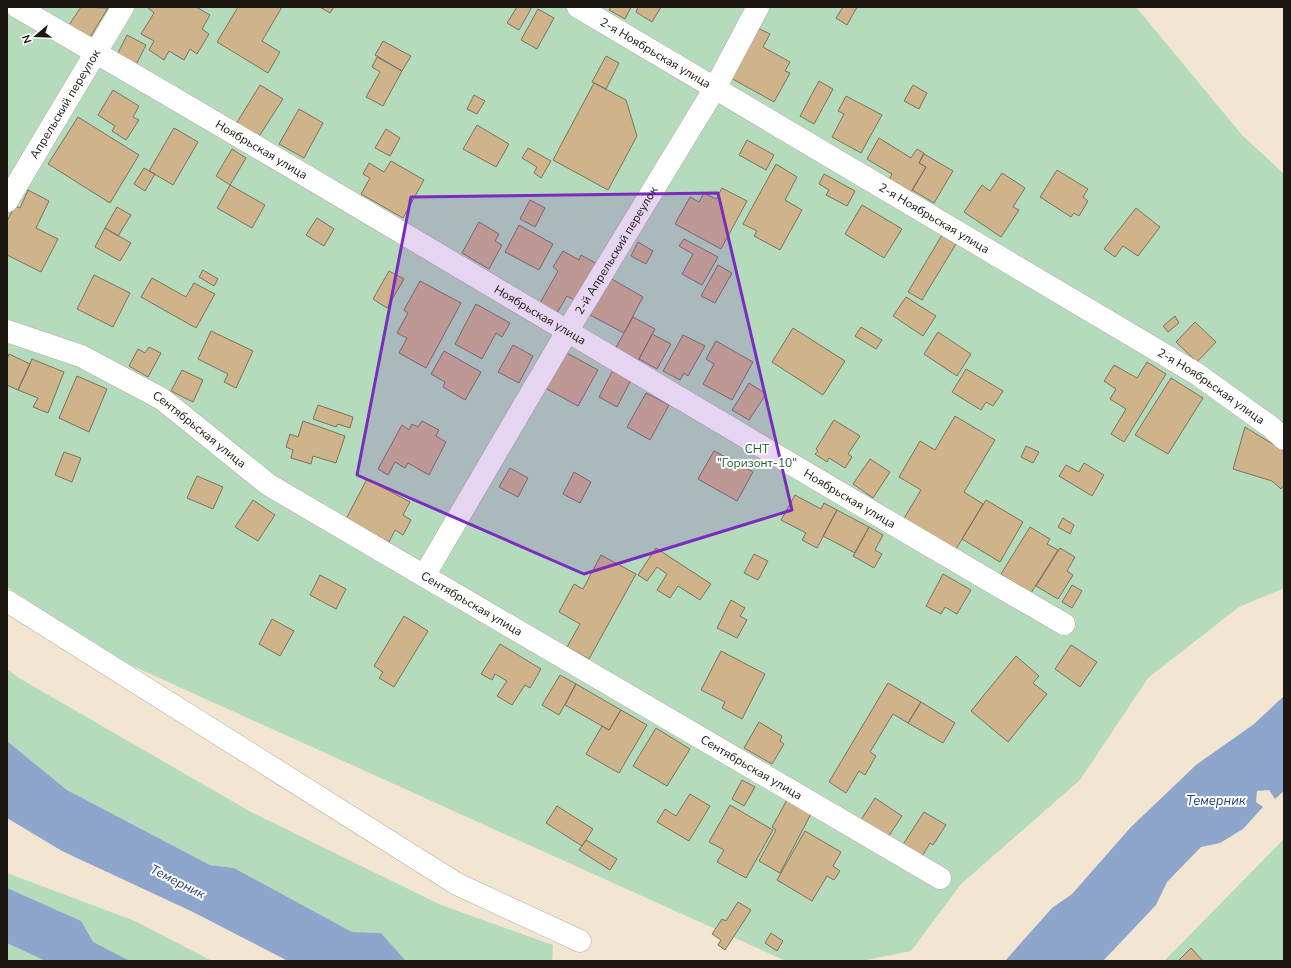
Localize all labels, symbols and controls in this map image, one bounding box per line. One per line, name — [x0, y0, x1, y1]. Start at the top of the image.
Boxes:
street label: 2-я Ноябрьская улица — [597, 14, 714, 92]
north arrow — [16, 16, 56, 56]
text: N — [19, 33, 35, 45]
street label: Апрельский переулок — [26, 46, 104, 162]
street label: Ноябрьская улица — [212, 116, 310, 183]
street label: 2-я Ноябрьская улица — [876, 179, 992, 257]
street label: 2-й Апрельский переулок — [571, 183, 662, 318]
street label: Ноябрьская улица — [491, 281, 589, 348]
street label: 2-я Ноябрьская улица — [1154, 344, 1268, 428]
street label: Сентябрьская улица — [150, 388, 249, 472]
park label: СНТ "Горизонт-10" — [717, 441, 797, 471]
street label: Ноябрьская улица — [801, 465, 899, 532]
street label: Сентябрьская улица — [418, 568, 525, 640]
street label: Сентябрьская улица — [698, 731, 805, 803]
water label: Темерник — [1186, 792, 1246, 810]
water label: Темерник — [147, 860, 208, 903]

